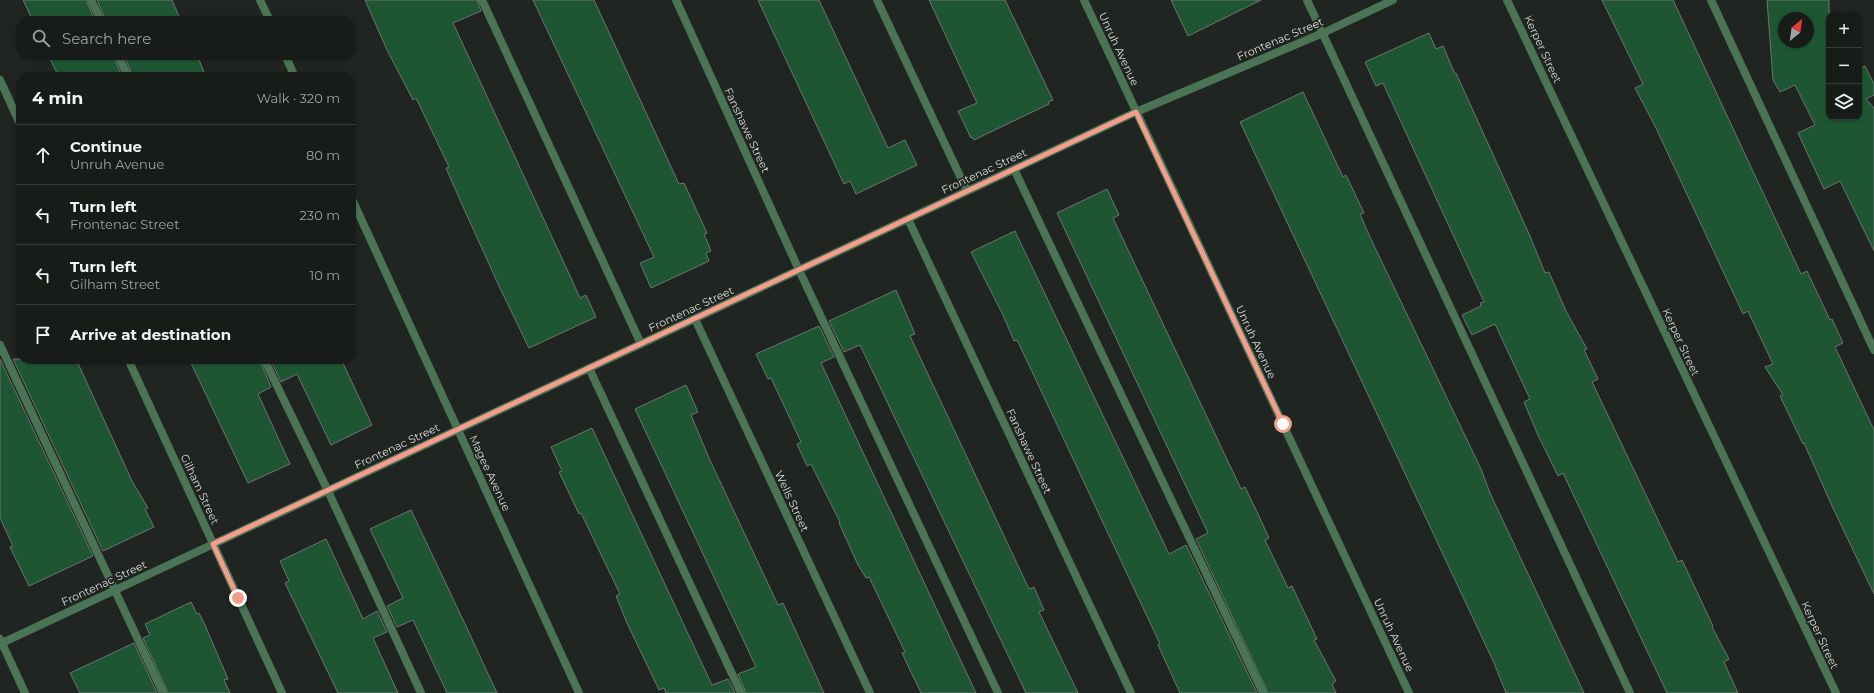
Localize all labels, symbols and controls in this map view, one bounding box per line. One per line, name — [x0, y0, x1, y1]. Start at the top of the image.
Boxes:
street label: Unruh Avenue — [1096, 10, 1142, 88]
north arrow — [1778, 12, 1814, 48]
map controls — [1826, 12, 1862, 120]
button: + — [1826, 12, 1862, 48]
street label: Kerper Street — [1521, 13, 1565, 86]
street label: Frontenac Street — [1235, 14, 1326, 64]
search box — [16, 16, 356, 60]
icon: search — [30, 27, 52, 49]
text: Search here — [62, 29, 151, 48]
button: − — [1826, 48, 1862, 84]
button: layers — [1826, 84, 1862, 120]
street label: Fanshawe Street — [721, 85, 773, 175]
text: 4 min — [32, 88, 83, 108]
text: Walk · 320 m — [257, 90, 340, 106]
text: Continue — [70, 137, 142, 156]
icon: ahead — [32, 144, 54, 166]
street label: Frontenac Street — [939, 145, 1029, 197]
text: 80 m — [306, 147, 340, 163]
text: Unruh Avenue — [70, 156, 164, 172]
text: Turn left — [70, 197, 137, 216]
icon: left — [32, 204, 54, 226]
text: 230 m — [299, 207, 340, 223]
text: Frontenac Street — [70, 216, 179, 232]
text: Turn left — [70, 257, 137, 276]
icon: left — [32, 264, 54, 286]
text: 10 m — [310, 267, 340, 283]
text: Gilham Street — [70, 276, 160, 292]
street label: Frontenac Street — [646, 283, 736, 335]
street label: Unruh Avenue — [1233, 303, 1279, 381]
street label: Kerper Street — [1659, 306, 1703, 379]
icon: arrive — [32, 324, 54, 346]
text: Arrive at destination — [70, 325, 231, 344]
street label: Fanshawe Street — [1003, 406, 1055, 496]
route start — [1274, 415, 1292, 433]
street label: Frontenac Street — [352, 420, 442, 472]
street label: Magee Avenue — [466, 433, 514, 514]
street label: Gilham Street — [178, 452, 223, 527]
street label: Wells Street — [772, 468, 812, 534]
street label: Frontenac Street — [59, 557, 149, 609]
route end — [229, 589, 247, 607]
street label: Unruh Avenue — [1371, 596, 1417, 674]
street label: Kerper Street — [1798, 599, 1842, 672]

